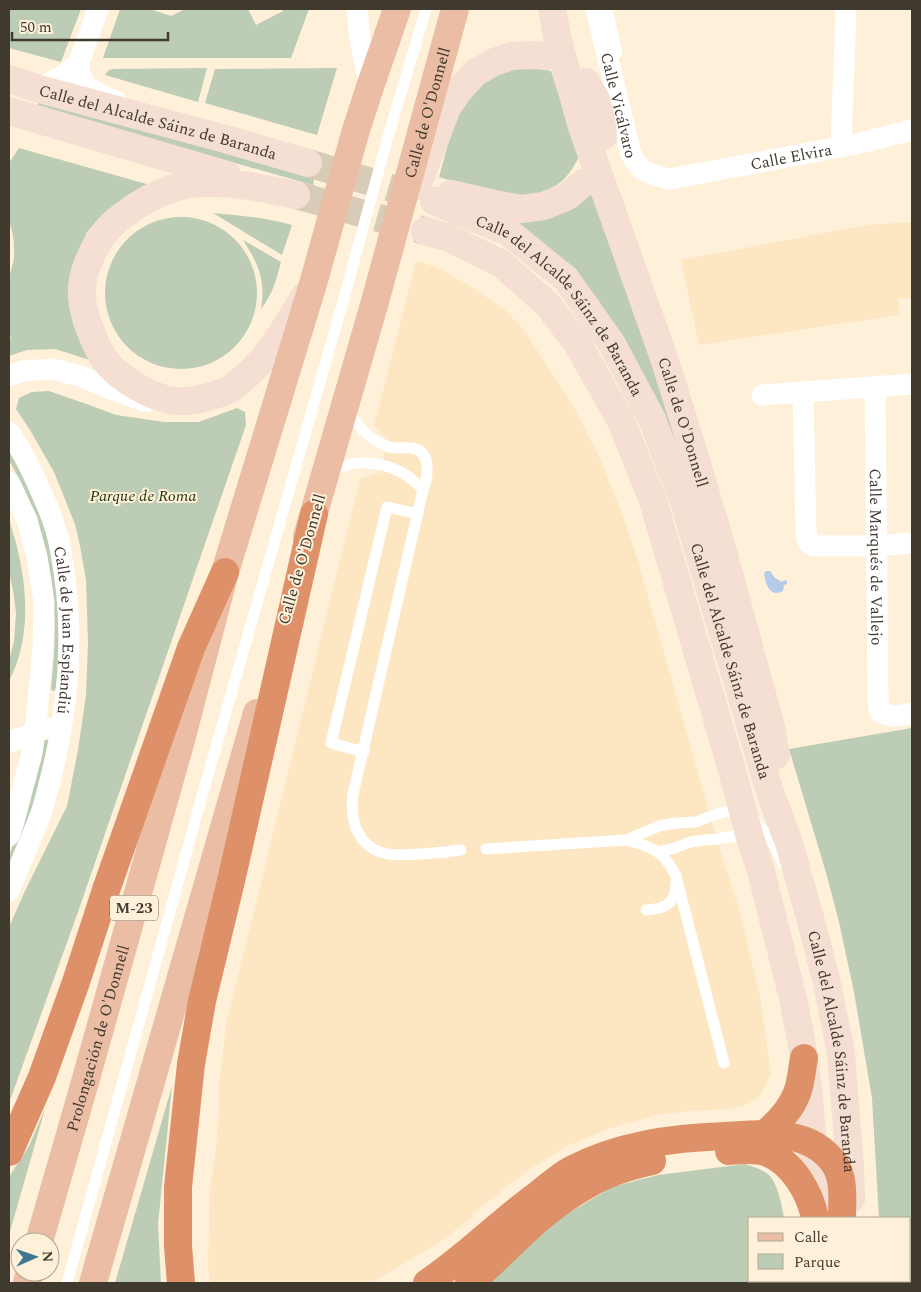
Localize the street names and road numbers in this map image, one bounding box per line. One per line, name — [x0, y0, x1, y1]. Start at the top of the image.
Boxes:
street label: Calle de O'Donnell — [398, 45, 457, 181]
street label: Calle Vicálvaro — [594, 50, 643, 161]
street label: Calle del Alcalde Sáinz de Baranda — [36, 79, 280, 166]
street label: Calle Elvira — [748, 138, 834, 177]
street label: Calle del Alcalde Sáinz de Baranda — [472, 209, 649, 401]
street label: Calle de O'Donnell — [651, 354, 714, 490]
street label: Calle Marqués de Vallejo — [863, 468, 888, 646]
street label: Calle de O'Donnell — [272, 491, 332, 627]
street label: Calle del Alcalde Sáinz de Baranda — [684, 540, 777, 782]
street label: Calle de Juan Esplandiú — [47, 544, 80, 716]
road number: M-23 — [110, 896, 158, 920]
street label: Calle del Alcalde Sáinz de Baranda — [801, 928, 861, 1173]
street label: Prolongación de O'Donnell — [60, 942, 136, 1135]

